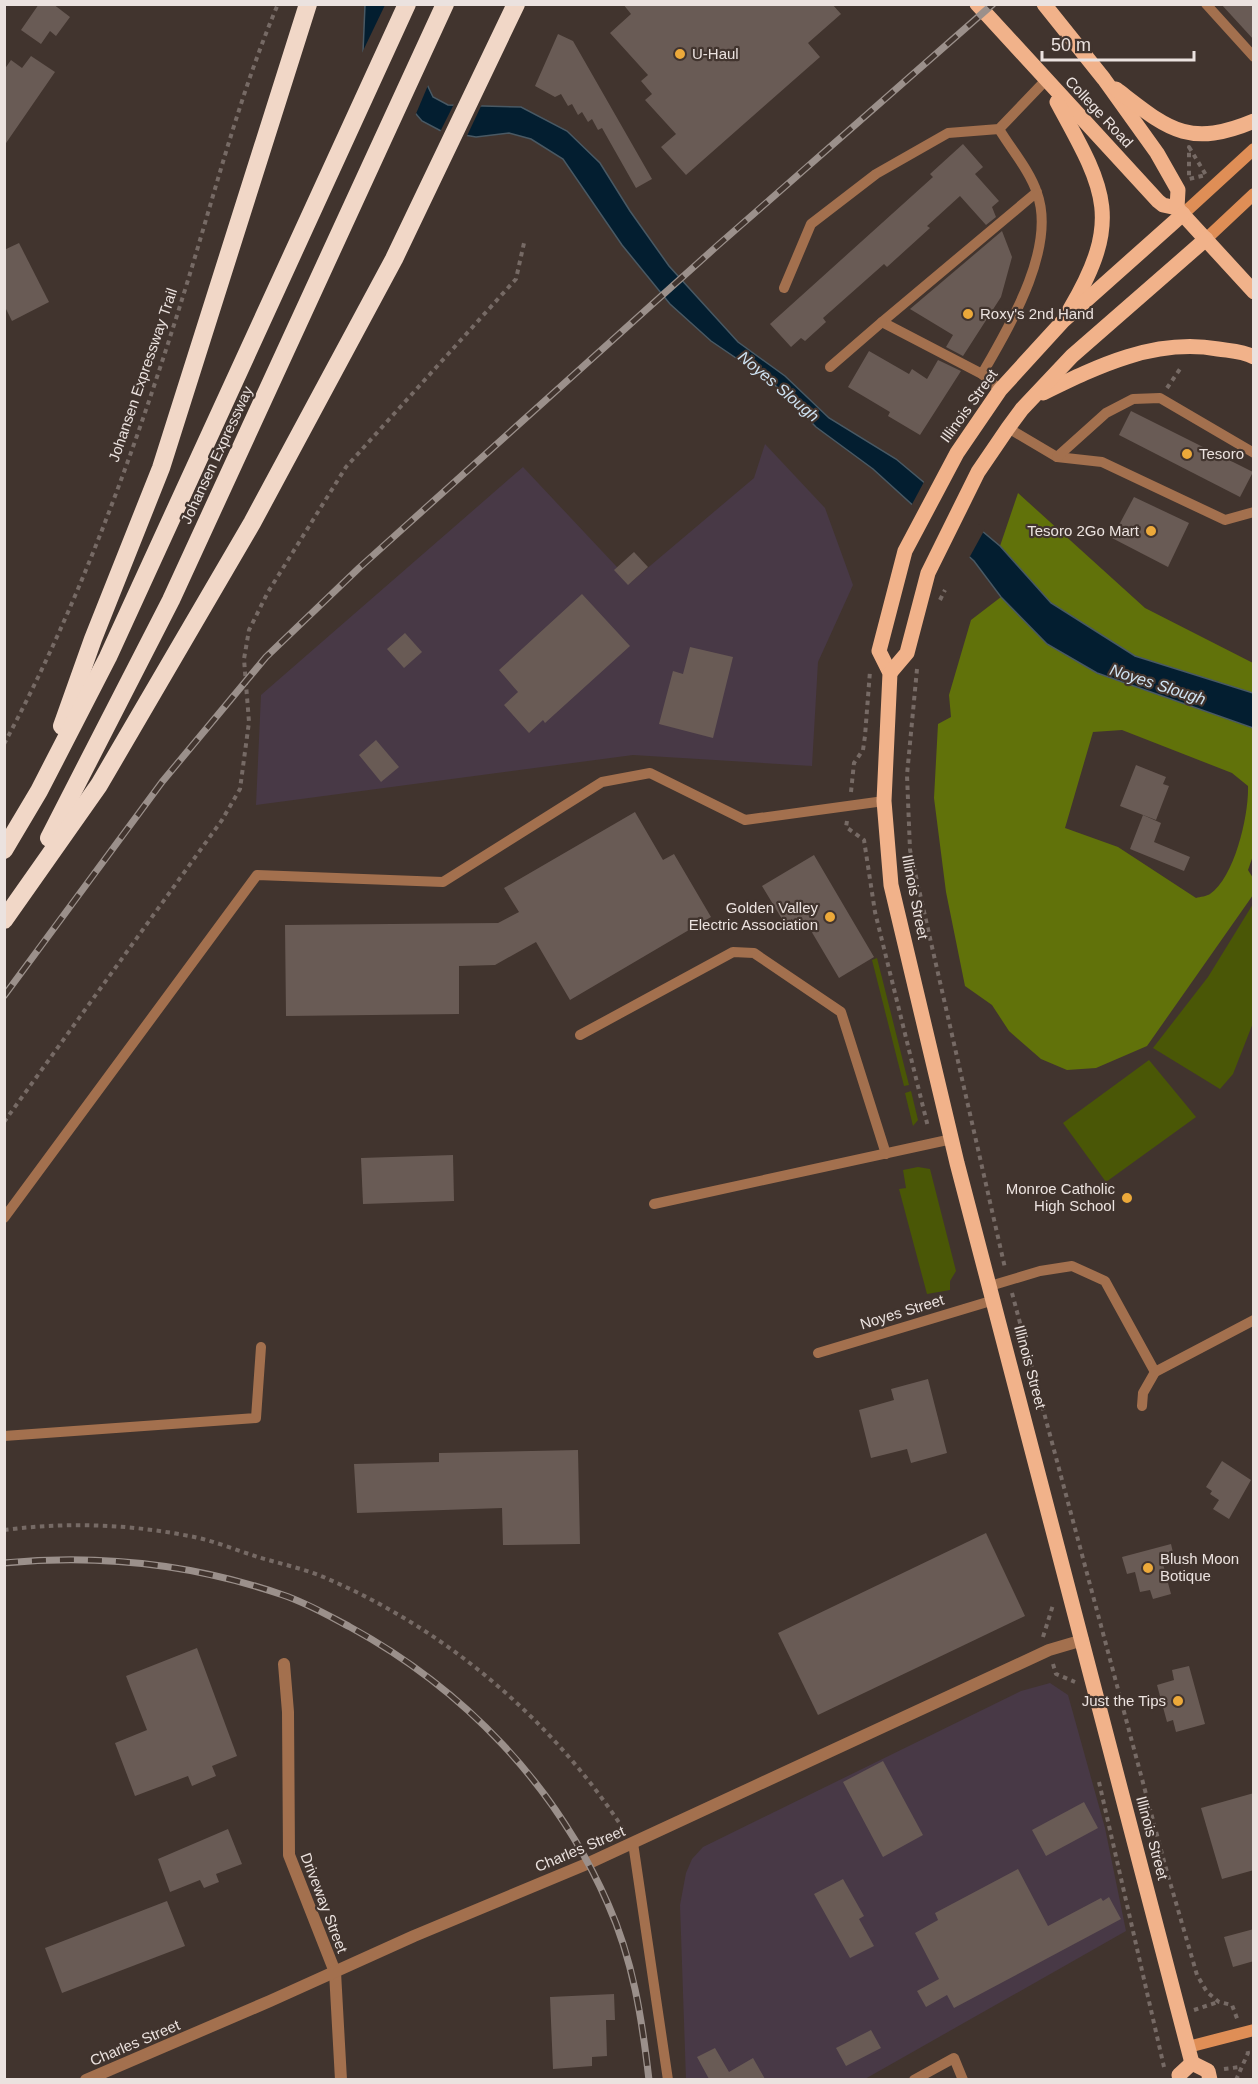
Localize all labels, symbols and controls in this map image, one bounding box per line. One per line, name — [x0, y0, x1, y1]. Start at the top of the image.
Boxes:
scale bar — [1042, 24, 1194, 62]
text: 50 m — [1051, 35, 1091, 55]
place label: U-Haul — [692, 45, 739, 62]
marker: U-Haul — [673, 47, 687, 61]
street label: College Road — [1062, 73, 1137, 151]
street label: Johansen Expressway Trail — [105, 286, 180, 464]
place label: Roxy's 2nd Hand — [980, 305, 1094, 322]
marker: Roxy's 2nd Hand — [961, 307, 975, 321]
water label: Noyes Slough — [735, 348, 822, 425]
street label: Illinois Street — [936, 365, 1001, 445]
street label: Johansen Expressway — [177, 383, 256, 526]
place label: Tesoro — [1199, 445, 1244, 462]
marker: Tesoro — [1180, 447, 1194, 461]
place label: Tesoro 2Go Mart — [1027, 522, 1140, 539]
marker: Tesoro 2Go Mart — [1144, 524, 1158, 538]
water label: Noyes Slough — [1108, 661, 1208, 708]
street label: Illinois Street — [899, 853, 932, 941]
place label: Golden Valley Electric Association — [689, 899, 818, 933]
marker: Golden Valley Electric Association — [823, 910, 837, 924]
place label: Monroe Catholic High School — [1006, 1180, 1116, 1214]
marker: Monroe Catholic High School — [1120, 1191, 1134, 1205]
street label: Noyes Street — [858, 1290, 947, 1332]
street label: Illinois Street — [1011, 1323, 1050, 1411]
place label: Blush Moon Botique — [1160, 1550, 1239, 1584]
marker: Blush Moon Botique — [1141, 1561, 1155, 1575]
place label: Just the Tips — [1082, 1692, 1166, 1709]
marker: Just the Tips — [1171, 1694, 1185, 1708]
street label: Illinois Street — [1133, 1794, 1172, 1882]
street label: Charles Street — [532, 1822, 628, 1875]
street label: Driveway Street — [298, 1850, 352, 1956]
street label: Charles Street — [87, 2016, 183, 2069]

